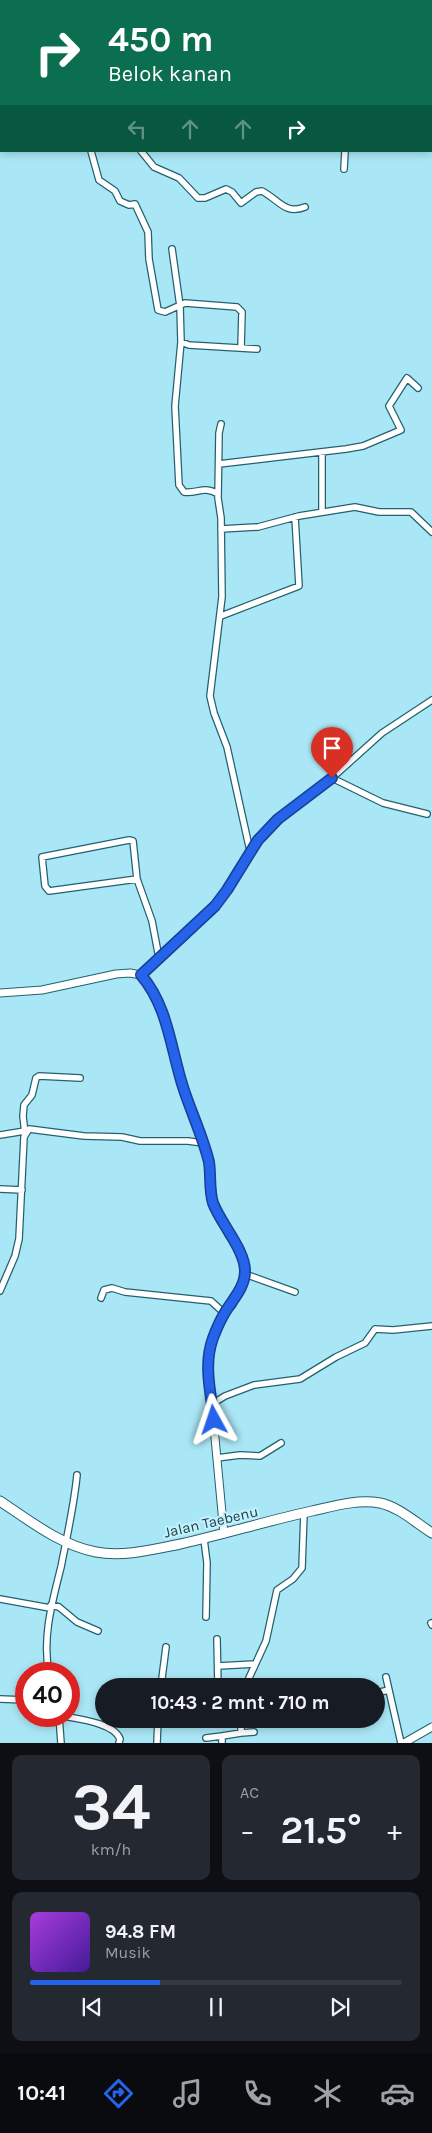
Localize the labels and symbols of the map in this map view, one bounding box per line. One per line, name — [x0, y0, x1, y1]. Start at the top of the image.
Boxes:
pin — [311, 727, 353, 778]
position arrow — [187, 1393, 239, 1445]
street label: Jalan Taebenu — [162, 1502, 260, 1542]
speed limit sign: 40 — [15, 1662, 80, 1727]

